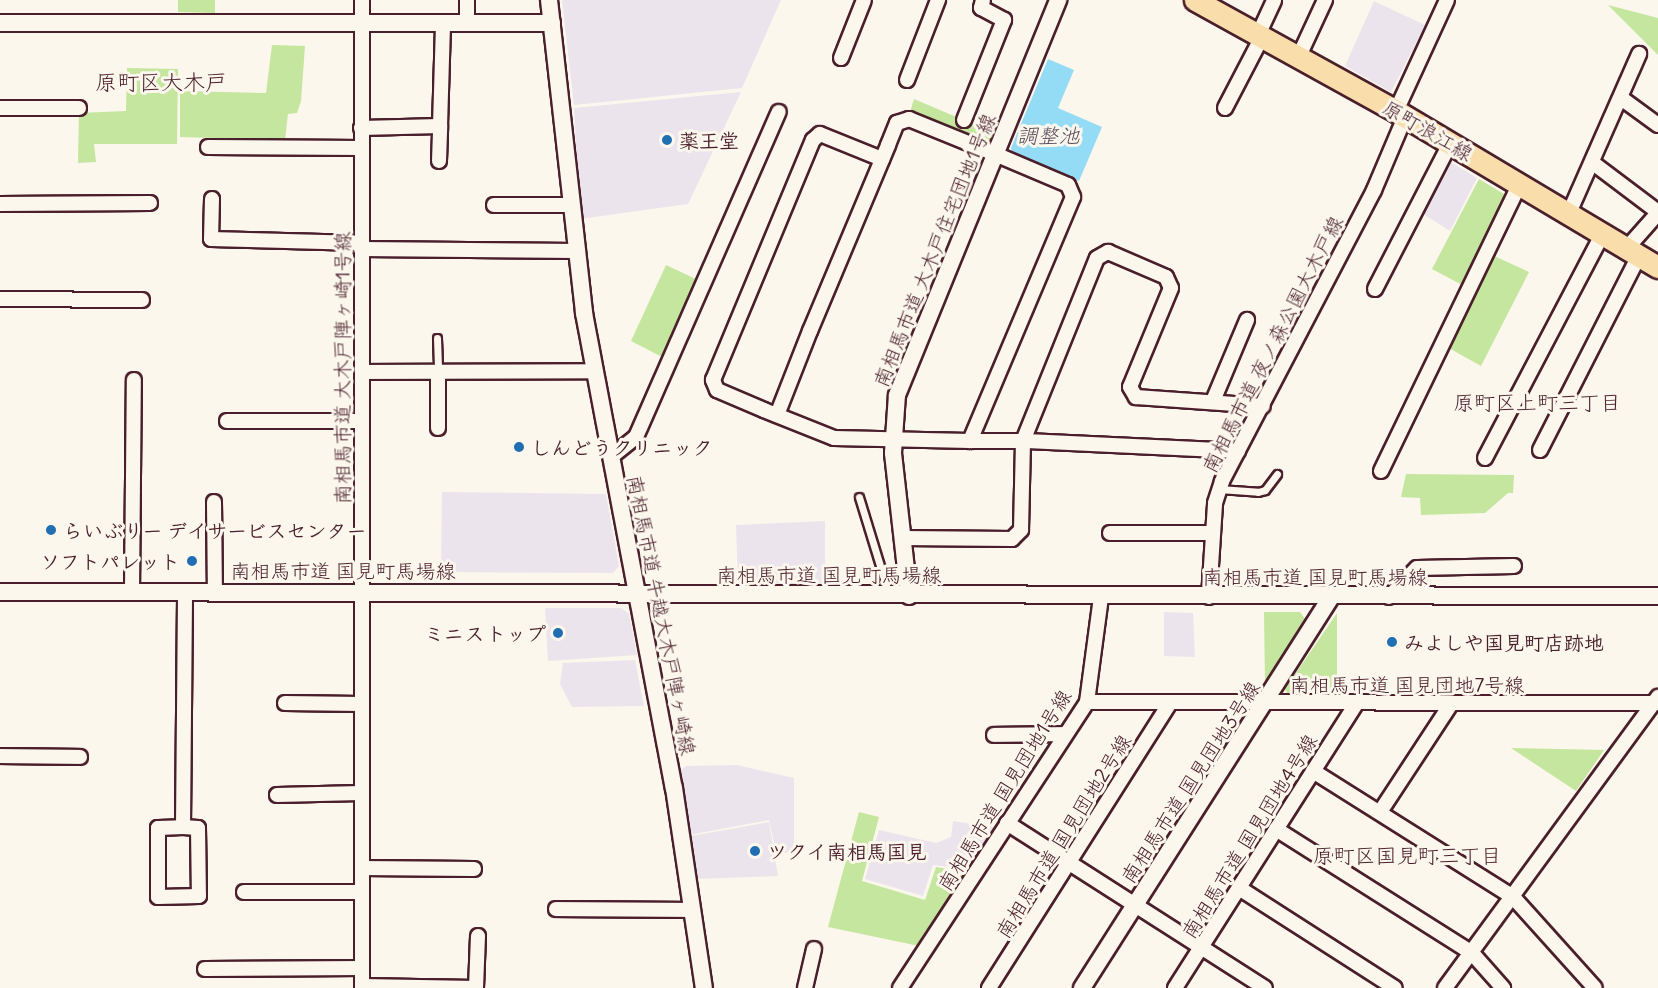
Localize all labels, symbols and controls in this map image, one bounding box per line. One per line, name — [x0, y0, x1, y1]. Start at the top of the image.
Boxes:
district label: 原町区大木戸 — [95, 70, 227, 96]
street label: 原町浪江線 — [1379, 95, 1477, 165]
street label: 南相馬市道 大木戸住宅団地1号線 — [868, 110, 1000, 390]
water label: 調整池 — [1017, 123, 1079, 149]
place label: 薬王堂 — [679, 128, 739, 152]
marker: 薬王堂 — [660, 133, 674, 147]
street label: 南相馬市道 夜ノ森公園大木戸線 — [1197, 212, 1347, 476]
street label: 南相馬市道 大木戸陣ヶ崎1号線 — [330, 232, 354, 504]
district label: 原町区上町三丁目 — [1453, 390, 1621, 416]
place label: しんどうクリニック — [531, 435, 711, 459]
marker: しんどうクリニック — [512, 440, 526, 454]
street label: 南相馬市道 牛越大木戸陣ヶ崎線 — [623, 473, 701, 757]
place label: らいぶりー デイサービスセンター — [63, 518, 367, 542]
marker: らいぶりー デイサービスセンター — [44, 523, 58, 537]
place label: ソフトパレット — [40, 549, 180, 573]
marker: ソフトパレット — [185, 554, 199, 568]
street label: 南相馬市道 国見町馬場線 — [231, 558, 455, 582]
street label: 南相馬市道 国見町馬場線 — [717, 562, 941, 586]
street label: 南相馬市道 国見町馬場線 — [1203, 564, 1427, 588]
place label: ミニストップ — [426, 621, 546, 645]
marker: ミニストップ — [551, 626, 565, 640]
place label: みよしや国見町店跡地 — [1404, 630, 1604, 654]
marker: みよしや国見町店跡地 — [1385, 635, 1399, 649]
street label: 南相馬市道 国見団地7号線 — [1290, 672, 1524, 696]
street label: 南相馬市道 国見団地3号線 — [1116, 676, 1264, 888]
street label: 南相馬市道 国見団地1号線 — [932, 685, 1076, 895]
street label: 南相馬市道 国見団地4号線 — [1176, 729, 1322, 943]
street label: 南相馬市道 国見団地2号線 — [990, 730, 1136, 942]
place label: ツクイ南相馬国見 — [767, 839, 927, 863]
district label: 原町区国見町三丁目 — [1313, 843, 1501, 869]
marker: ツクイ南相馬国見 — [748, 844, 762, 858]

